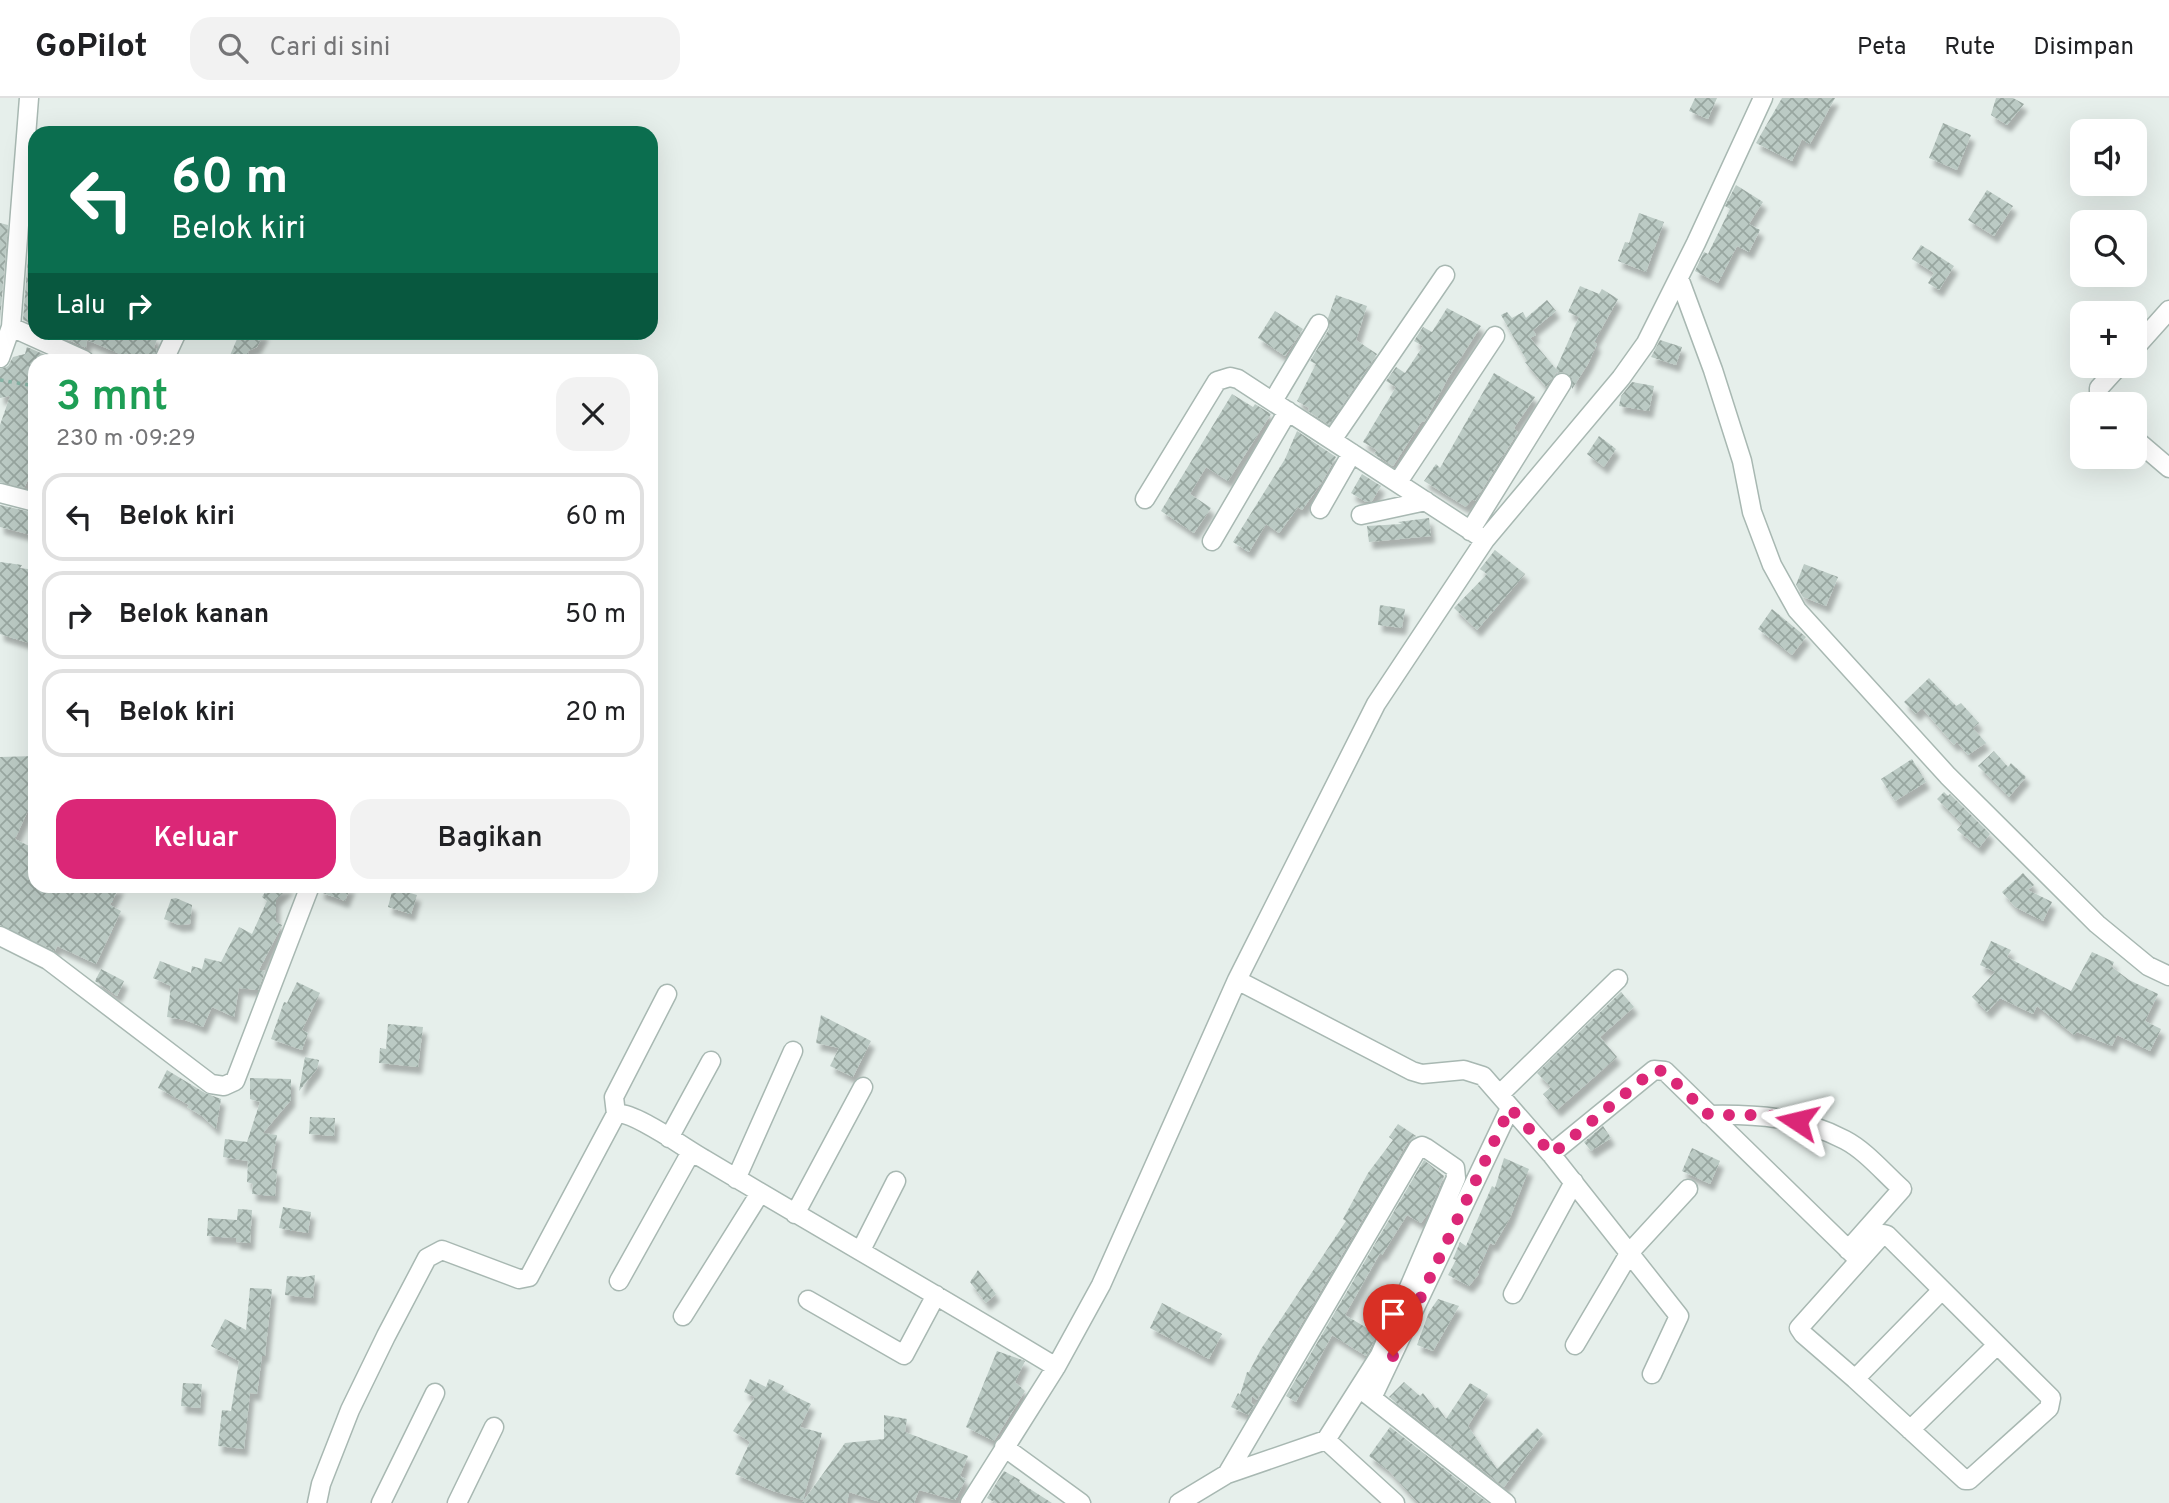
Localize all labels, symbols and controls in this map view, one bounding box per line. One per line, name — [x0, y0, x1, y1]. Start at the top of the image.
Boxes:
search box — [190, 17, 680, 80]
text: GoPilot — [35, 27, 148, 69]
icon: search — [214, 29, 252, 67]
text: Cari di sini — [270, 32, 390, 65]
text: Peta — [1857, 33, 1906, 63]
text: Rute — [1944, 33, 1995, 63]
text: Disimpan — [2033, 33, 2134, 63]
map controls — [2070, 119, 2147, 469]
button: sound — [2070, 119, 2147, 196]
text: 60 m — [171, 149, 289, 211]
icon: left — [56, 154, 147, 245]
text: Belok kiri — [171, 210, 306, 250]
button: search — [2070, 210, 2147, 287]
icon: right — [120, 287, 158, 325]
text: Lalu — [56, 290, 106, 323]
button: + — [2070, 301, 2147, 378]
text: 3 mnt — [56, 372, 168, 425]
button: close — [556, 377, 630, 451]
button: − — [2070, 392, 2147, 469]
text: 230 m · 09:29 — [56, 425, 196, 454]
icon: left — [60, 498, 98, 536]
text: Belok kiri — [119, 501, 235, 534]
text: 60 m — [566, 501, 626, 534]
icon: right — [60, 596, 98, 634]
text: Belok kanan — [119, 599, 269, 632]
text: 50 m — [565, 599, 626, 632]
icon: left — [60, 694, 98, 732]
text: Belok kiri — [119, 697, 235, 730]
text: 20 m — [565, 697, 626, 730]
button: Keluar — [56, 799, 336, 879]
button: Bagikan — [350, 799, 630, 879]
position arrow — [1760, 1084, 1834, 1158]
pin — [1363, 1284, 1423, 1356]
icon: arrive — [1374, 1295, 1412, 1333]

